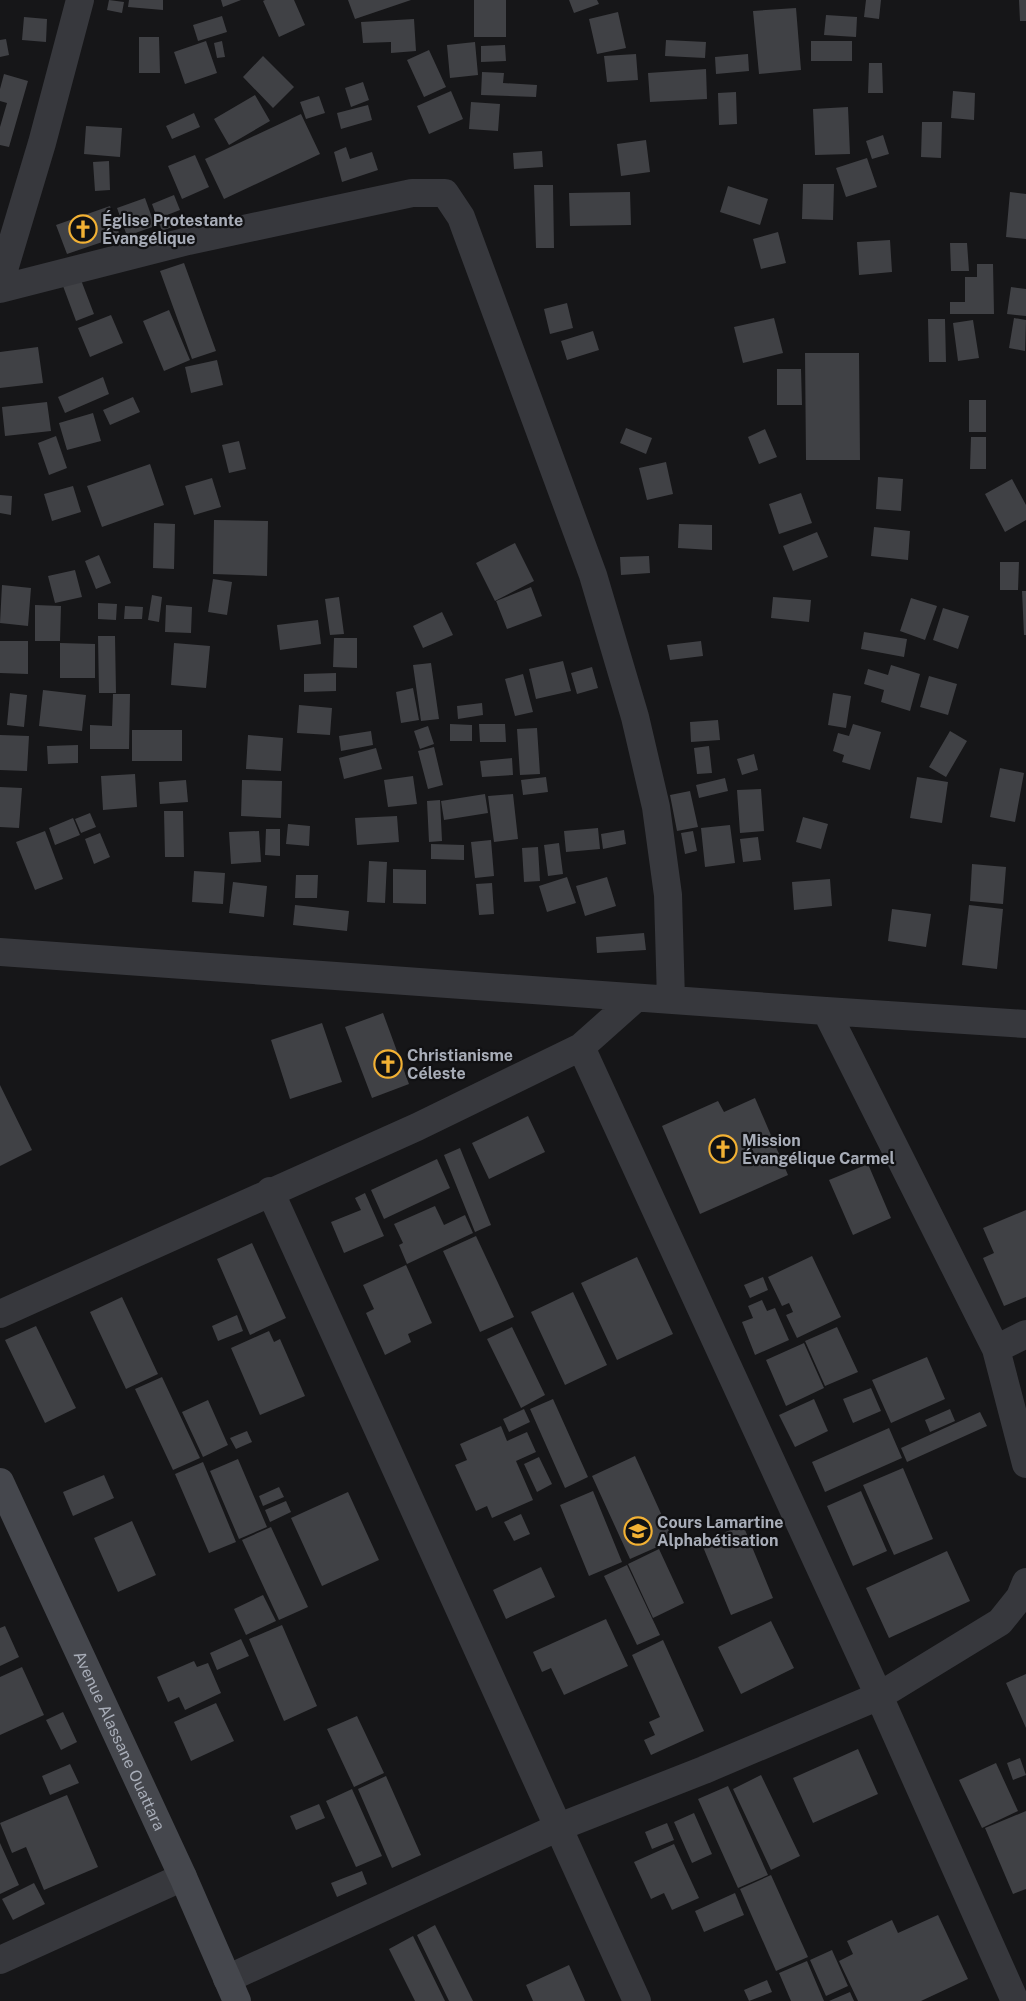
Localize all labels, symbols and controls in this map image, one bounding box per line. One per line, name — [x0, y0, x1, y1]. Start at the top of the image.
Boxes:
place label: Église Protestante Évangélique — [102, 210, 243, 248]
church icon: Église Protestante Évangélique — [68, 214, 98, 244]
place label: Christianisme Céleste — [407, 1046, 513, 1083]
church icon: Christianisme Céleste — [373, 1049, 403, 1079]
place label: Mission Évangélique Carmel — [742, 1131, 895, 1168]
church icon: Mission Évangélique Carmel — [708, 1134, 738, 1164]
place label: Cours Lamartine Alphabétisation — [657, 1513, 783, 1550]
school or university icon: Cours Lamartine Alphabétisation — [623, 1516, 653, 1546]
street label: Avenue Alassane Ouattara — [70, 1648, 169, 1834]

